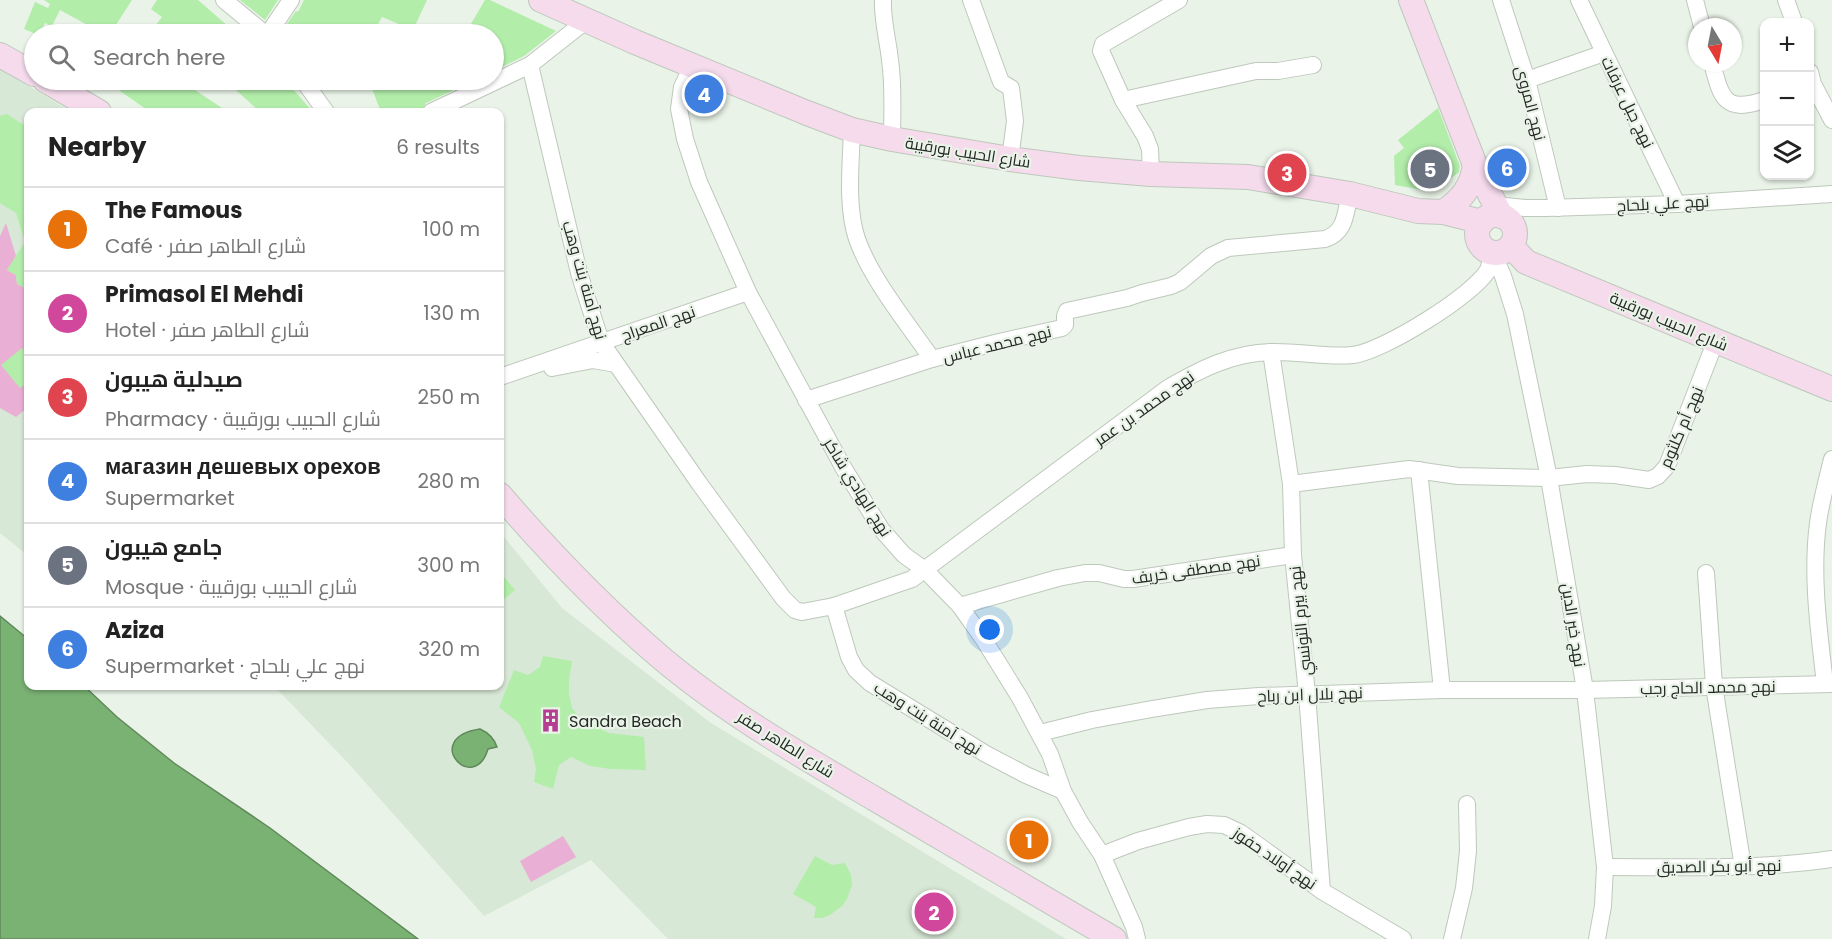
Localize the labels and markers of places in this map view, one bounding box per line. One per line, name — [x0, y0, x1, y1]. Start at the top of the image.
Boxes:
pin: 4 — [684, 72, 724, 116]
pin: 5 — [1410, 146, 1450, 192]
pin: 6 — [1488, 146, 1526, 190]
pin: 3 — [1268, 150, 1306, 195]
building icon: Sandra Beach — [538, 708, 564, 734]
place label: Sandra Beach — [569, 710, 682, 733]
pin: 1 — [1010, 818, 1048, 862]
pin: 2 — [914, 890, 954, 934]

